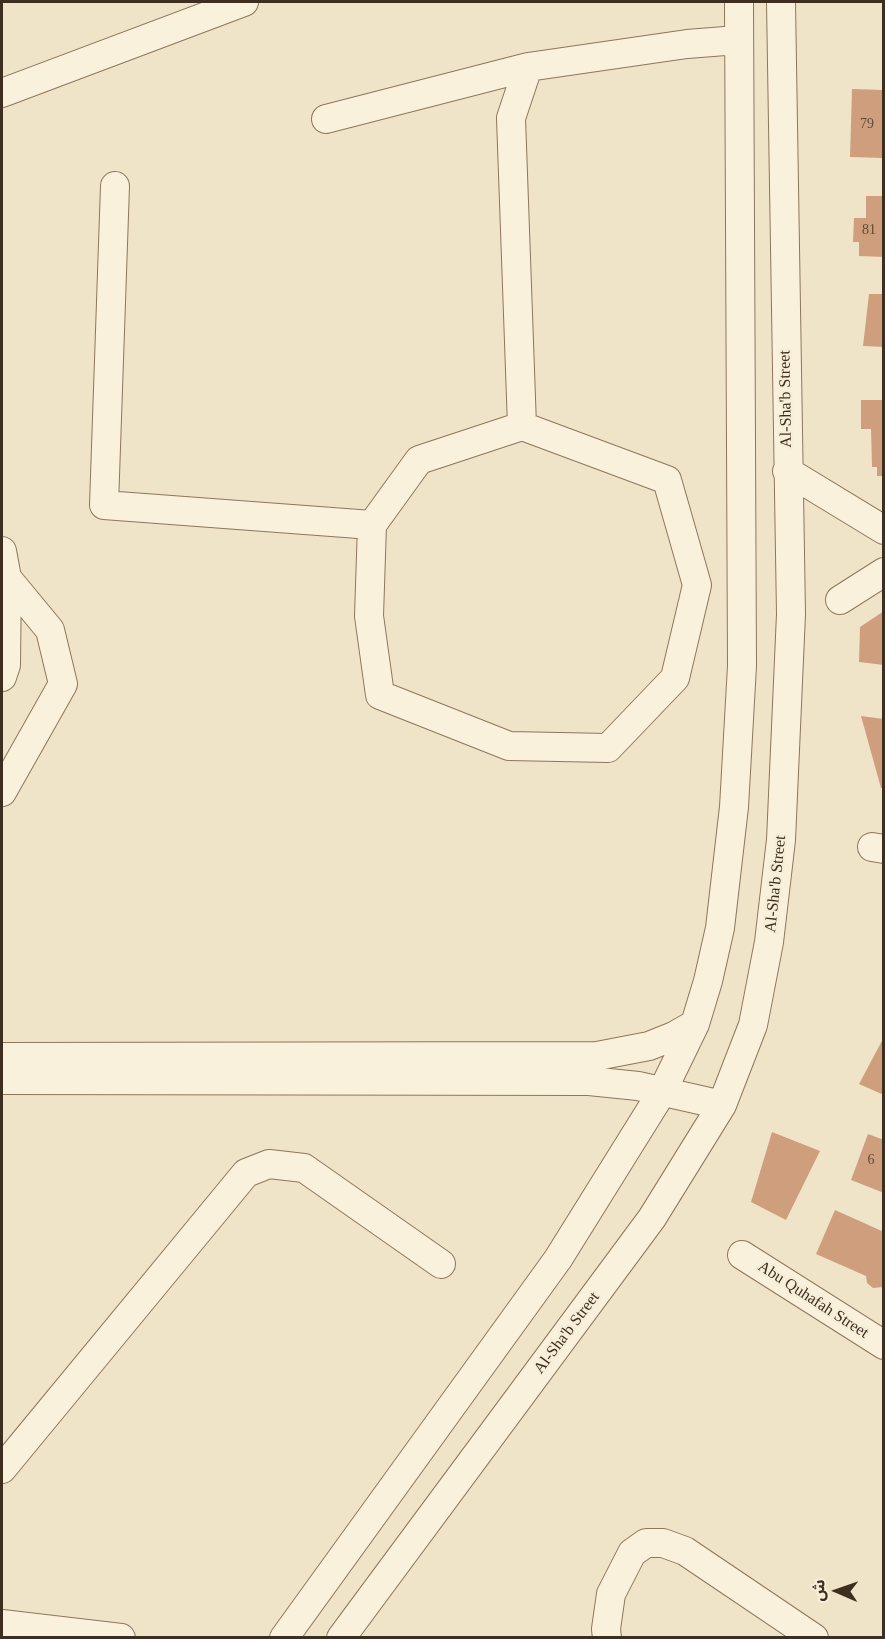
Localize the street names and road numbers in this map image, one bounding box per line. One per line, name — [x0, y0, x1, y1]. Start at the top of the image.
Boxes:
street label: Al-Sha'b Street — [776, 350, 796, 448]
street label: Al-Sha'b Street — [761, 834, 791, 934]
street label: Abu Quhafah Street — [754, 1257, 872, 1343]
street label: Al-Sha'b Street — [530, 1288, 604, 1378]

